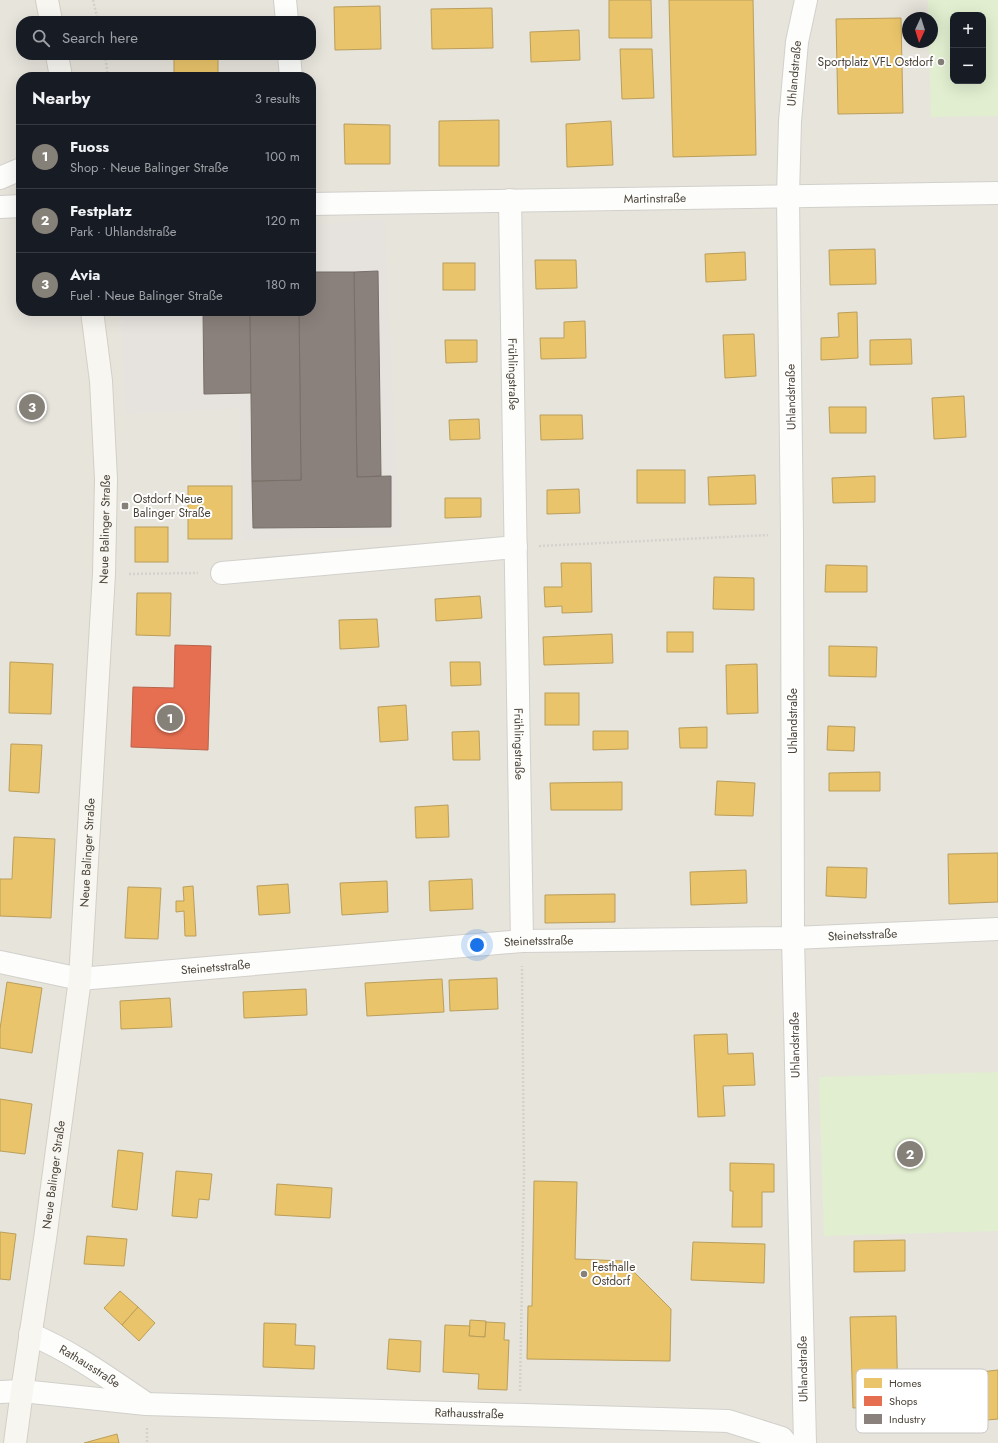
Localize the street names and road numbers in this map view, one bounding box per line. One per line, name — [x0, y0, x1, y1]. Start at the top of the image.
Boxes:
street label: Uhlandstraße — [782, 40, 806, 107]
street label: Martinstraße — [624, 189, 686, 208]
street label: Frühlingstraße — [503, 338, 522, 410]
street label: Uhlandstraße — [781, 364, 801, 430]
street label: Neue Balinger Straße — [94, 474, 115, 584]
street label: Uhlandstraße — [784, 688, 802, 754]
street label: Frühlingstraße — [509, 708, 528, 780]
street label: Neue Balinger Straße — [75, 798, 100, 908]
street label: Steinetsstraße — [827, 924, 898, 945]
street label: Steinetsstraße — [503, 931, 573, 952]
street label: Steinetsstraße — [180, 955, 251, 979]
street label: Uhlandstraße — [785, 1012, 805, 1078]
street label: Neue Balinger Straße — [37, 1119, 70, 1230]
street label: Uhlandstraße — [793, 1336, 813, 1402]
street label: Rathausstraße — [56, 1340, 124, 1392]
street label: Rathausstraße — [434, 1403, 504, 1423]

